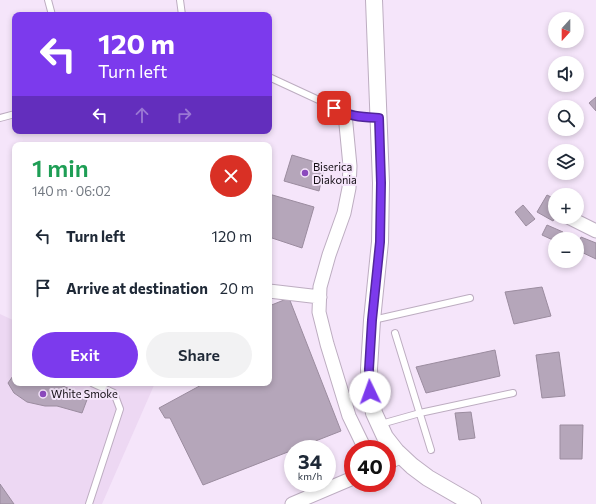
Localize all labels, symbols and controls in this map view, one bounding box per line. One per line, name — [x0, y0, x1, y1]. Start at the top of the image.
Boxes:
north arrow — [548, 12, 584, 48]
map controls — [548, 12, 584, 268]
text: 120 m — [98, 26, 175, 60]
icon: left — [32, 28, 84, 80]
button: sound — [548, 56, 584, 92]
text: Turn left — [98, 60, 167, 82]
pin — [317, 91, 351, 125]
icon: arrive — [323, 97, 345, 119]
button: search — [548, 100, 584, 136]
icon: left — [89, 104, 111, 126]
icon: ahead — [131, 104, 153, 126]
icon: right — [173, 104, 195, 126]
button: layers — [548, 144, 584, 180]
text: 1 min — [32, 153, 89, 182]
button: close — [210, 155, 252, 197]
place label: Biserica Diakonia — [313, 160, 357, 186]
marker: Biserica Diakonia — [300, 168, 310, 178]
text: 140 m · 06:02 — [32, 183, 111, 199]
button: + — [548, 188, 584, 224]
icon: left — [32, 225, 54, 247]
text: Turn left — [66, 227, 125, 245]
text: 120 m — [212, 227, 252, 245]
button: − — [548, 232, 584, 268]
icon: arrive — [32, 277, 54, 299]
text: Arrive at destination — [66, 279, 208, 297]
text: 20 m — [220, 279, 254, 297]
button: Exit — [32, 332, 138, 378]
button: Share — [146, 332, 252, 378]
position arrow — [349, 371, 391, 413]
place label: White Smoke — [51, 387, 118, 400]
marker: White Smoke — [38, 389, 48, 399]
speed limit sign: 40 — [344, 440, 396, 492]
text: 34 — [298, 449, 322, 473]
text: km/h — [298, 470, 322, 482]

